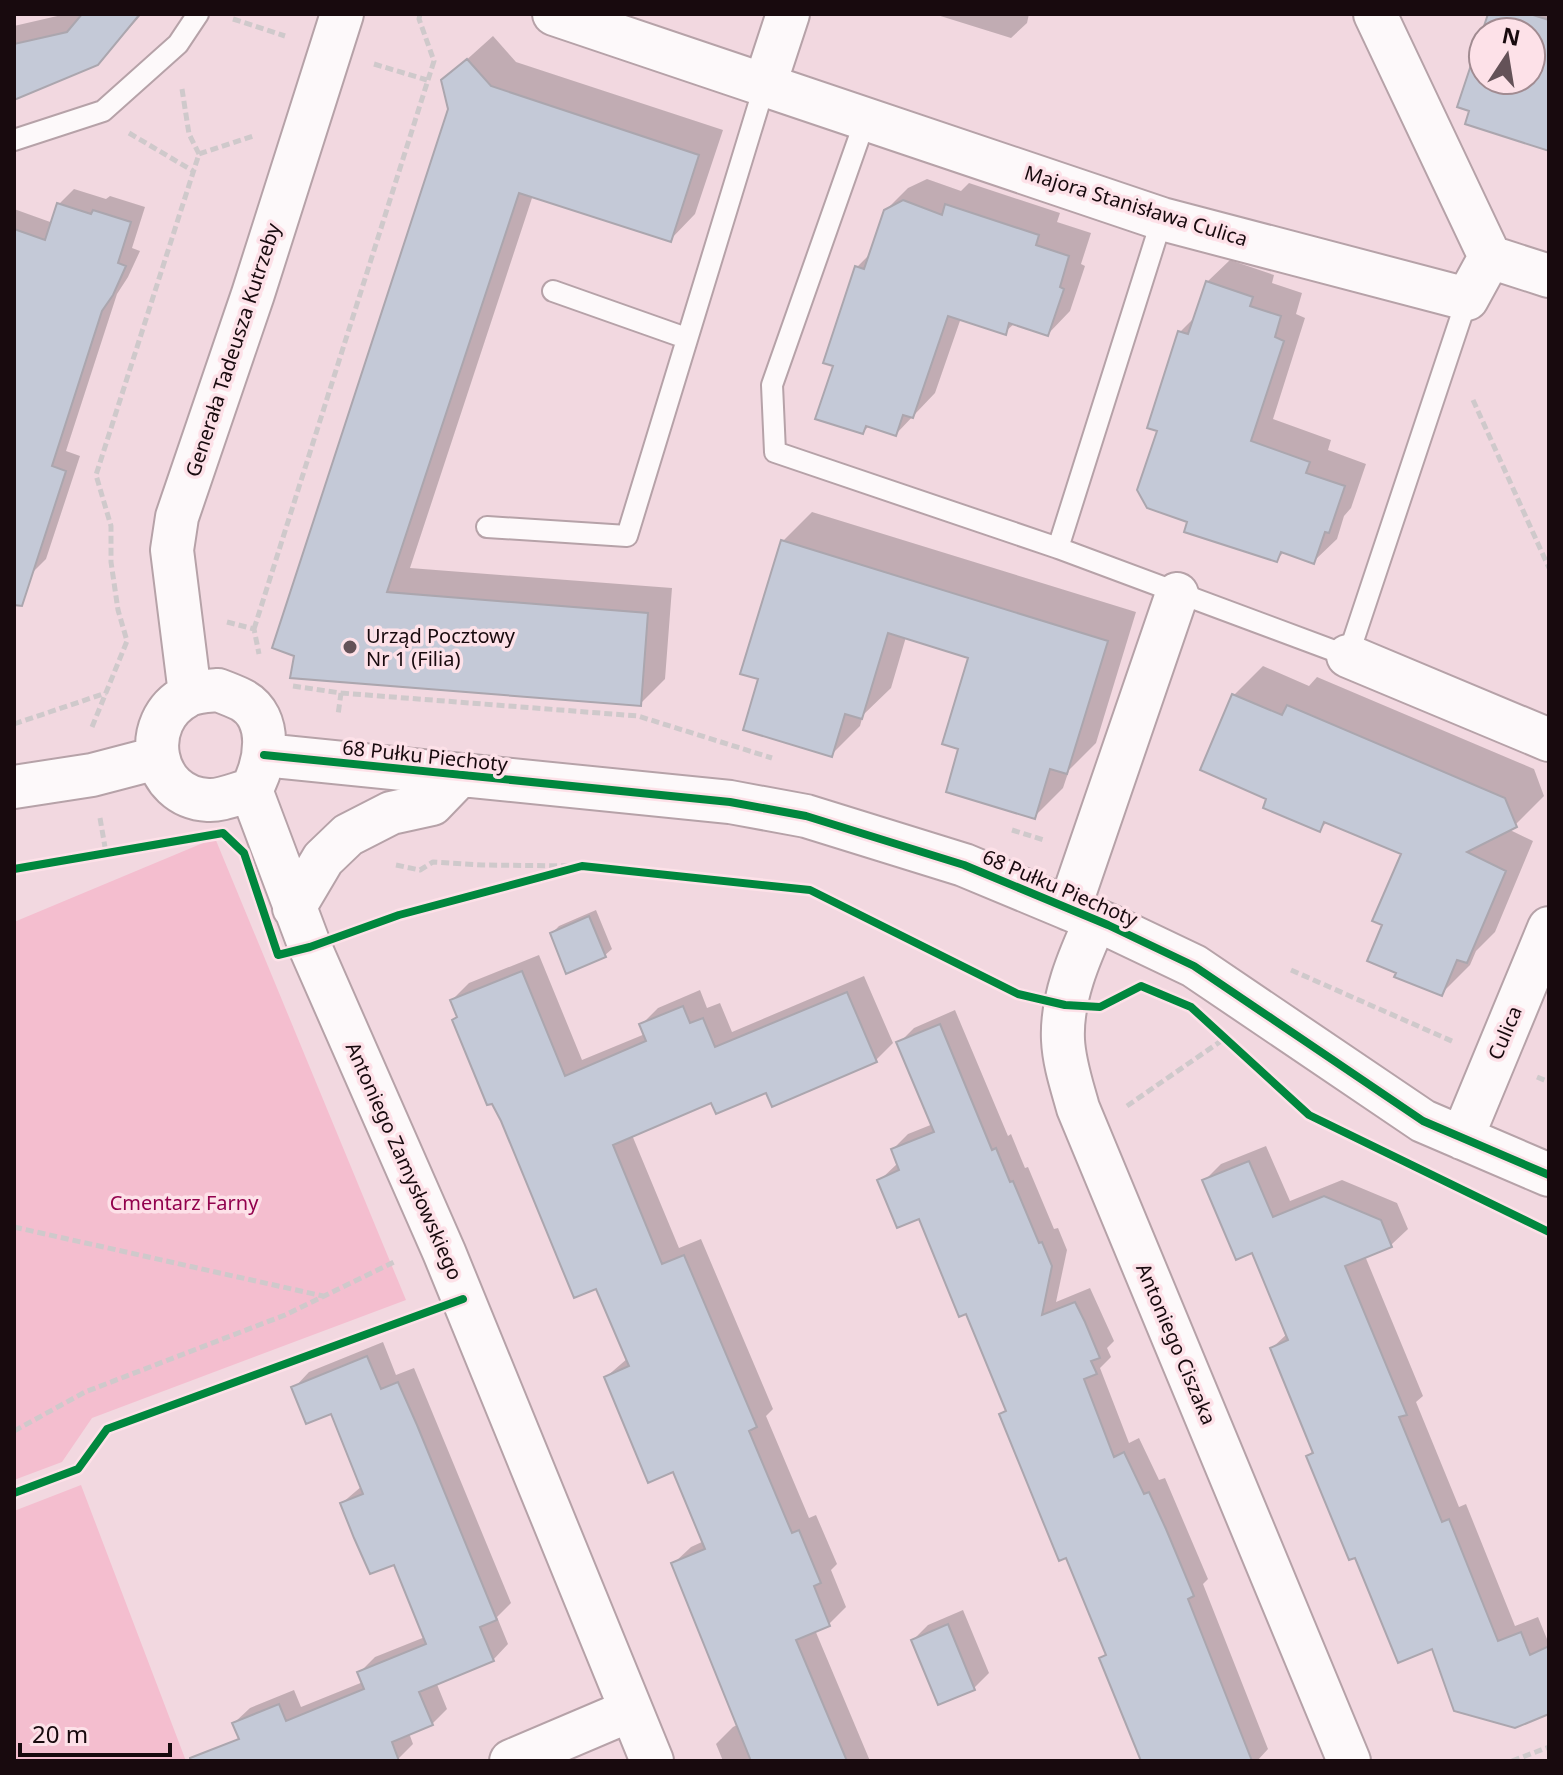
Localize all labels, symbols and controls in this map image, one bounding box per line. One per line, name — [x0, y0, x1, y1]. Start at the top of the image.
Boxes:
north arrow — [1467, 16, 1547, 96]
text: N — [1499, 19, 1523, 52]
street label: Majora Stanisława Culica — [1021, 159, 1251, 252]
street label: Generała Tadeusza Kutrzeby — [179, 219, 287, 480]
place label: Urząd Pocztowy Nr 1 (Filia) — [366, 622, 516, 672]
marker: Urząd Pocztowy Nr 1 (Filia) — [341, 638, 359, 656]
street label: 68 Pułku Piechoty — [341, 733, 510, 778]
street label: 68 Pułku Piechoty — [979, 843, 1143, 933]
street label: Culica — [1481, 1002, 1528, 1064]
street label: Antoniego Zamysłowskiego — [340, 1038, 469, 1284]
park label: Cmentarz Farny — [110, 1189, 259, 1216]
street label: Antoniego Ciszaka — [1130, 1259, 1223, 1429]
scale bar — [20, 1707, 170, 1757]
text: 20 m — [32, 1717, 88, 1750]

